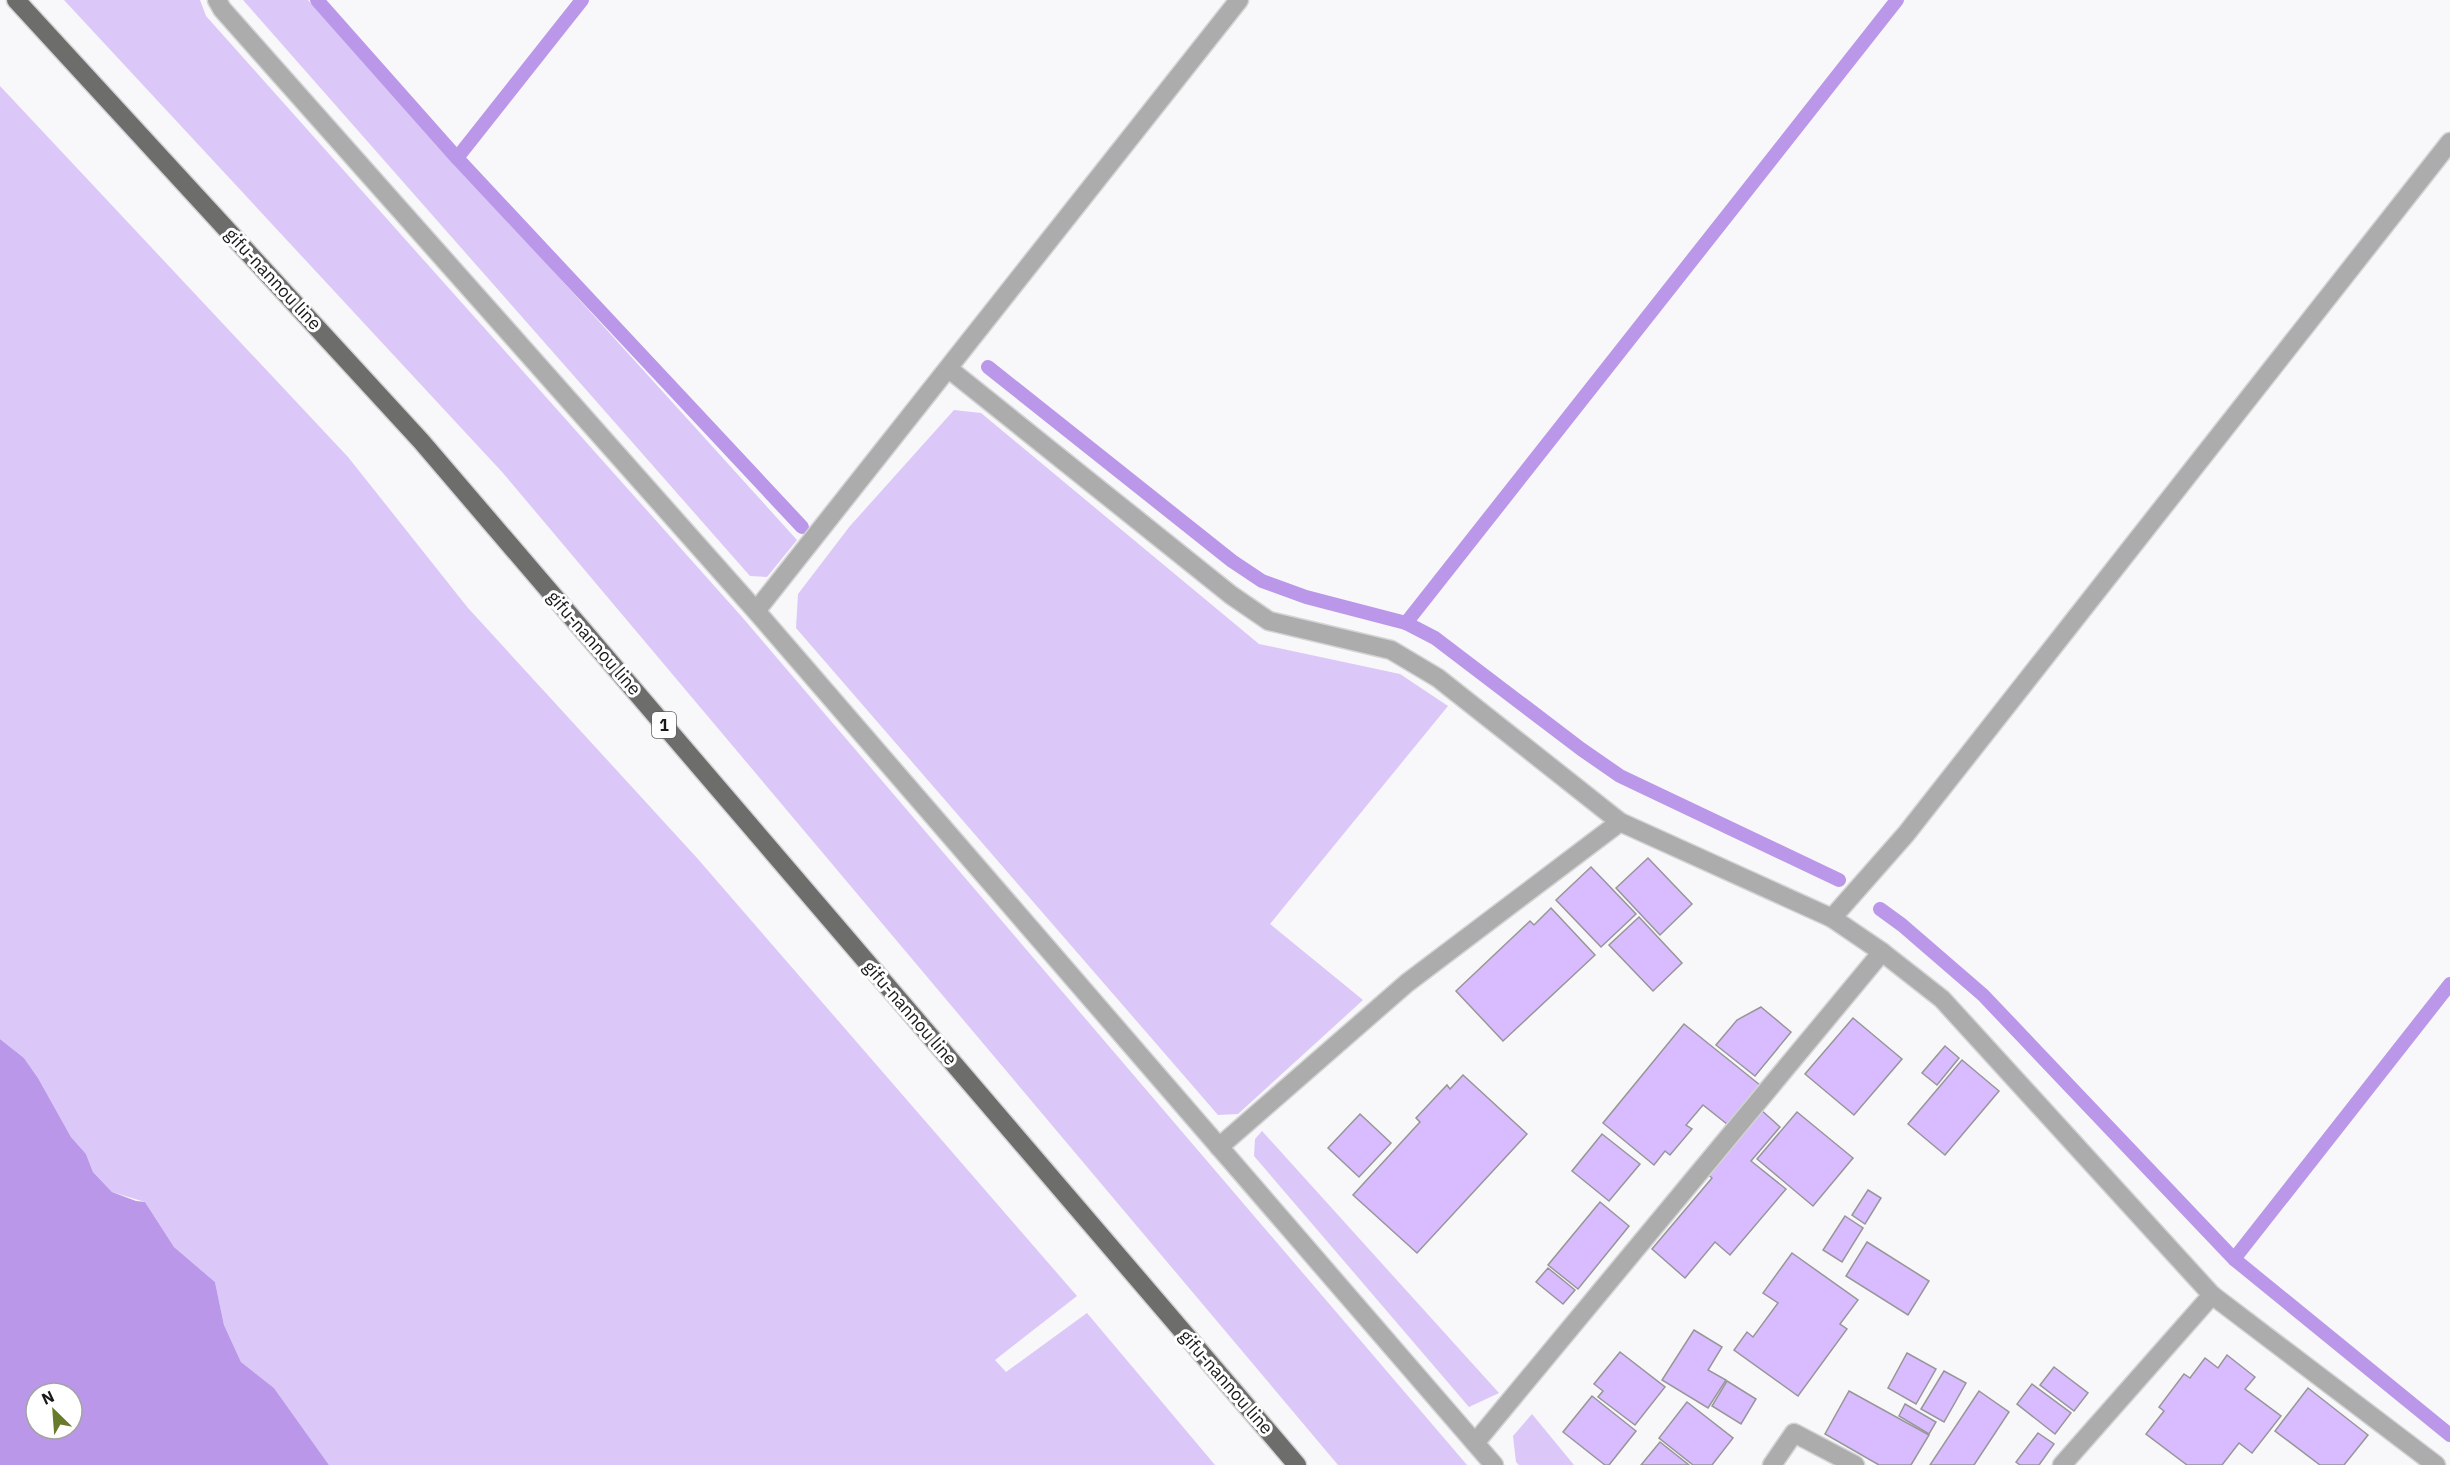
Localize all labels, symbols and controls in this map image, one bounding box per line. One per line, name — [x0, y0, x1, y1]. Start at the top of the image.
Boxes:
street label: gifu-nannou line — [220, 223, 327, 335]
street label: gifu-nannou line — [543, 585, 646, 700]
road number: 1 — [652, 712, 676, 738]
street label: gifu-nannou line — [859, 955, 962, 1070]
street label: gifu-nannou line — [1175, 1324, 1278, 1439]
north arrow — [24, 1381, 84, 1441]
text: N — [38, 1386, 57, 1409]

